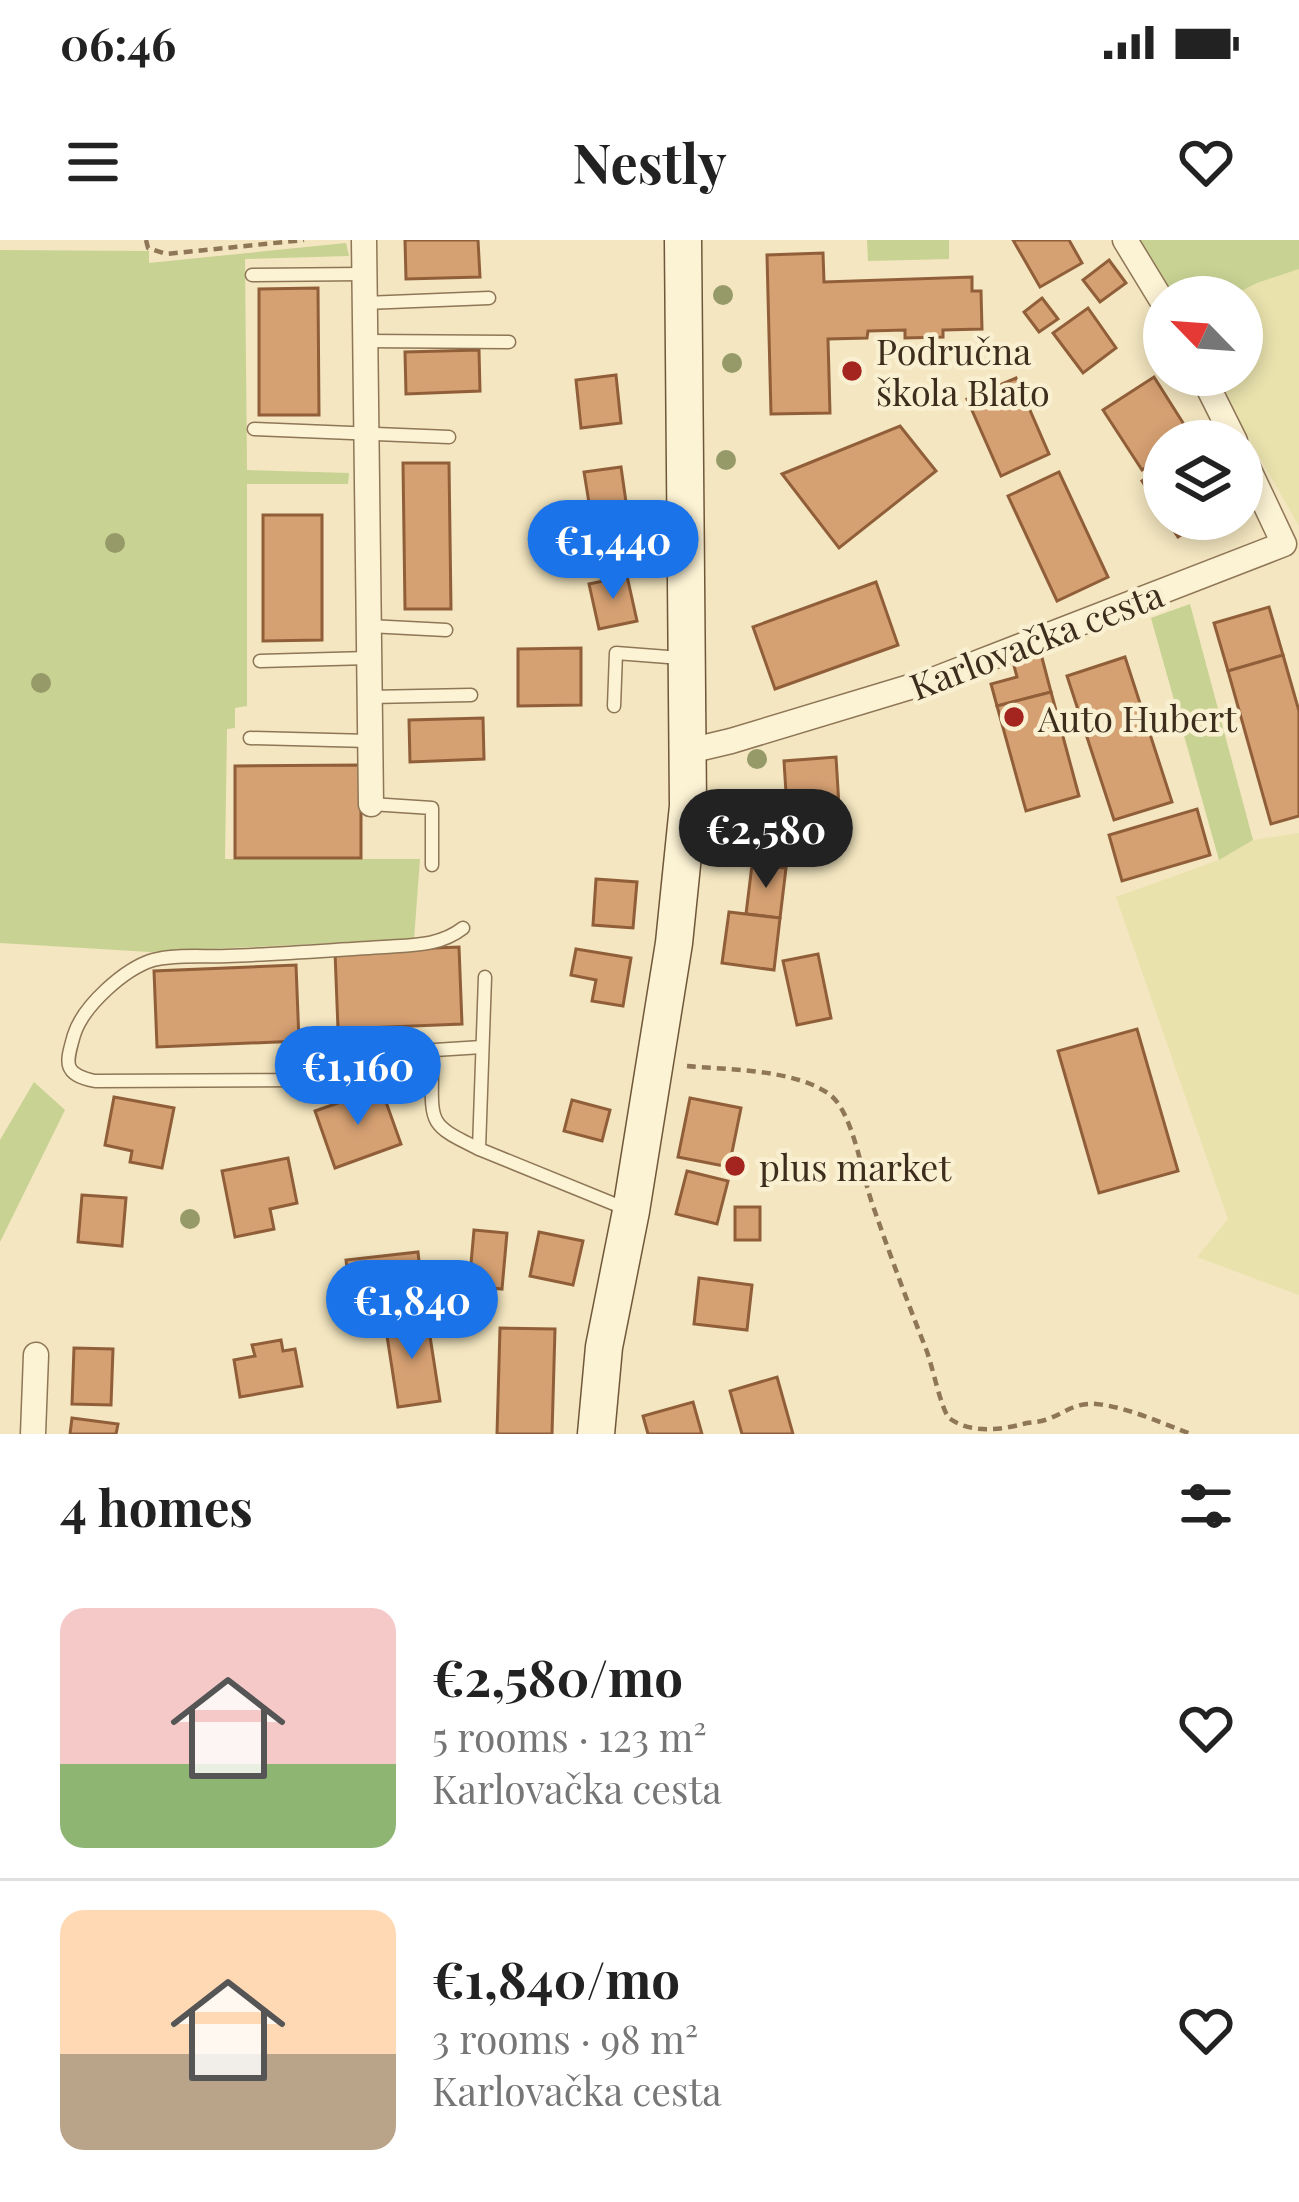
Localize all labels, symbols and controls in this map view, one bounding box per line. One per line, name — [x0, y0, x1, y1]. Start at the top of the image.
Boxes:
text: 06:46 — [60, 12, 176, 72]
text: Nestly — [573, 126, 726, 198]
icon: menu — [60, 129, 126, 195]
icon: heart — [1173, 129, 1239, 195]
north arrow — [1143, 276, 1263, 396]
map controls — [1143, 276, 1263, 540]
place label: Područna škola Blato — [876, 326, 1050, 415]
marker: Područna škola Blato — [839, 358, 865, 384]
button: layers — [1143, 420, 1263, 540]
pin: €1,440 — [515, 500, 711, 602]
text: €1,440 — [555, 513, 671, 565]
street label: Karlovačka cesta — [903, 569, 1169, 709]
place label: Auto Hubert — [1037, 693, 1238, 741]
marker: Auto Hubert — [1001, 704, 1027, 730]
pin: €2,580 — [668, 789, 864, 891]
text: €2,580 — [706, 802, 826, 854]
pin: €1,160 — [260, 1026, 456, 1128]
text: €1,160 — [302, 1039, 414, 1091]
place label: plus market — [759, 1142, 952, 1190]
marker: plus market — [722, 1153, 748, 1179]
pin: €1,840 — [314, 1260, 510, 1362]
text: €1,840 — [353, 1273, 471, 1325]
text: 4 homes — [60, 1472, 253, 1540]
icon: filters — [1173, 1473, 1239, 1539]
text: €2,580/mo — [432, 1642, 683, 1710]
icon: home — [156, 1656, 300, 1800]
icon: heart — [1173, 1695, 1239, 1761]
text: 5 rooms · 123 m² — [432, 1710, 707, 1762]
text: Karlovačka cesta — [432, 1762, 722, 1814]
text: €1,840/mo — [432, 1944, 680, 2012]
icon: home — [156, 1958, 300, 2102]
icon: heart — [1173, 1997, 1239, 2063]
text: 3 rooms · 98 m² — [432, 2012, 698, 2064]
text: Karlovačka cesta — [432, 2064, 722, 2116]

